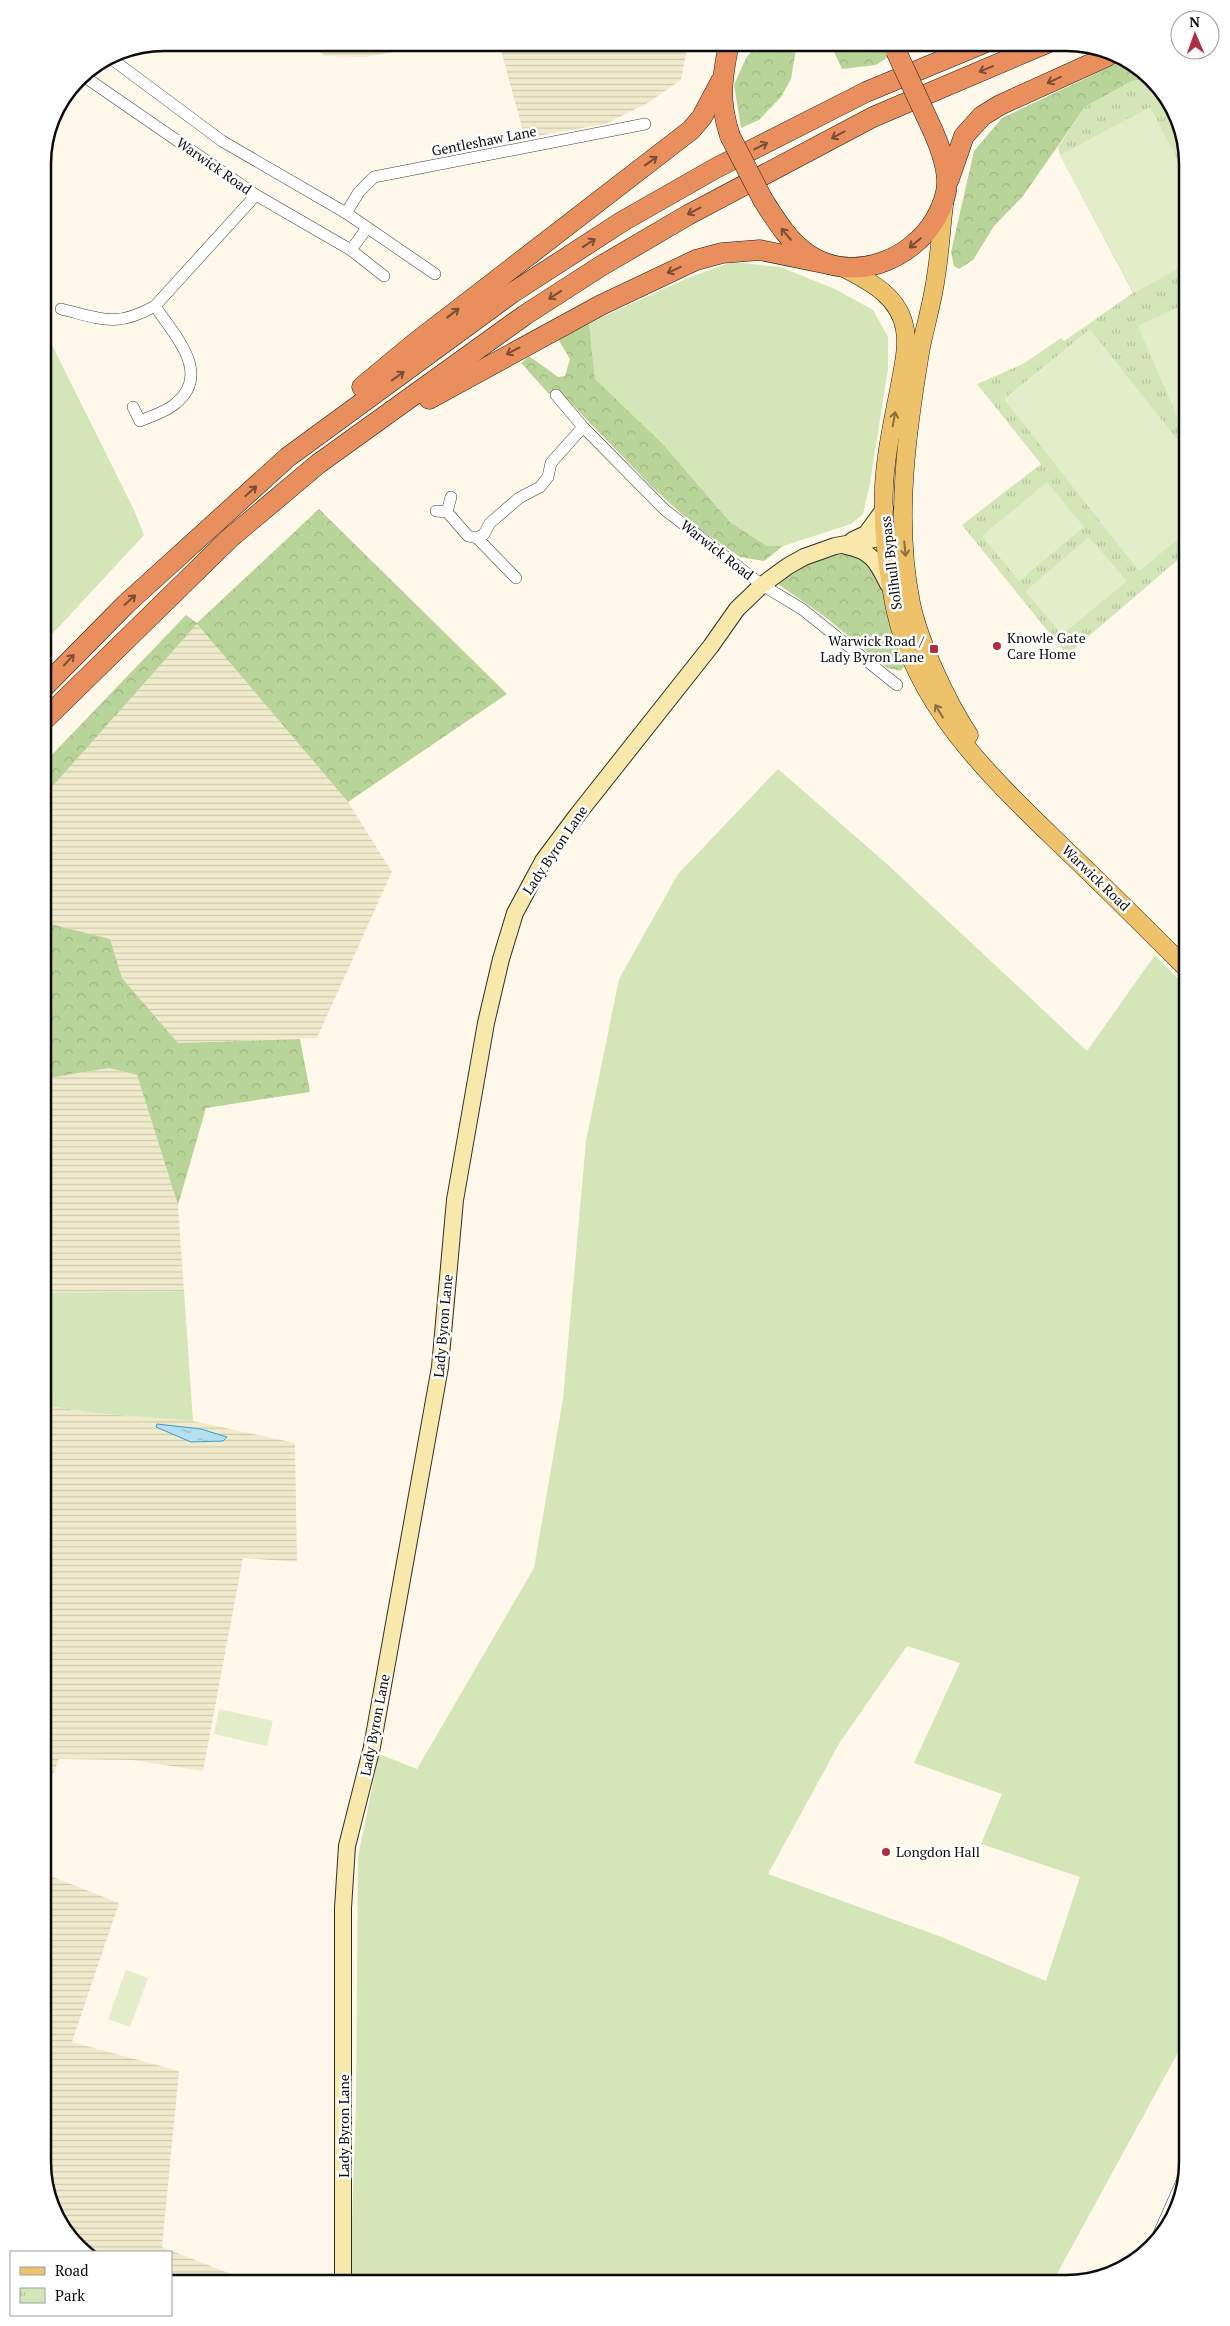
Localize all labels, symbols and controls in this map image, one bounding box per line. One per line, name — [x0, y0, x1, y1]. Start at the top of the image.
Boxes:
north arrow — [1170, 10, 1220, 60]
text: N — [1189, 12, 1201, 31]
one-way arrow — [979, 64, 994, 74]
one-way arrow — [1047, 76, 1062, 86]
street label: Gentleshaw Lane — [430, 121, 538, 160]
one-way arrow — [831, 131, 846, 140]
street label: Warwick Road — [173, 133, 256, 199]
one-way arrow — [753, 141, 768, 151]
one-way arrow — [644, 155, 657, 166]
one-way arrow — [687, 206, 702, 216]
one-way arrow — [781, 228, 792, 241]
one-way arrow — [909, 237, 922, 249]
one-way arrow — [582, 238, 596, 248]
one-way arrow — [667, 265, 682, 275]
one-way arrow — [549, 290, 563, 300]
one-way arrow — [446, 307, 459, 318]
one-way arrow — [506, 347, 521, 356]
one-way arrow — [391, 371, 405, 381]
one-way arrow — [889, 411, 899, 427]
one-way arrow — [244, 485, 257, 497]
street label: Warwick Road — [677, 515, 758, 584]
street label: Solihull Bypass — [875, 515, 906, 611]
one-way arrow — [900, 541, 910, 557]
one-way arrow — [124, 594, 137, 606]
place label: Knowle Gate Care Home — [1007, 628, 1086, 663]
place label: Warwick Road / Lady Byron Lane — [820, 631, 925, 666]
marker: Knowle Gate Care Home — [991, 640, 1003, 652]
marker: Warwick Road / Lady Byron Lane — [928, 643, 940, 655]
one-way arrow — [63, 654, 75, 667]
one-way arrow — [933, 704, 943, 718]
street label: Lady Byron Lane — [518, 801, 591, 898]
street label: Warwick Road — [1058, 840, 1135, 915]
street label: Lady Byron Lane — [429, 1274, 456, 1378]
street label: Lady Byron Lane — [355, 1672, 394, 1778]
place label: Longdon Hall — [896, 1842, 980, 1861]
marker: Longdon Hall — [880, 1846, 892, 1858]
street label: Lady Byron Lane — [334, 2074, 353, 2178]
legend — [10, 2251, 172, 2316]
text: Road — [55, 2260, 88, 2280]
text: Park — [55, 2285, 85, 2305]

